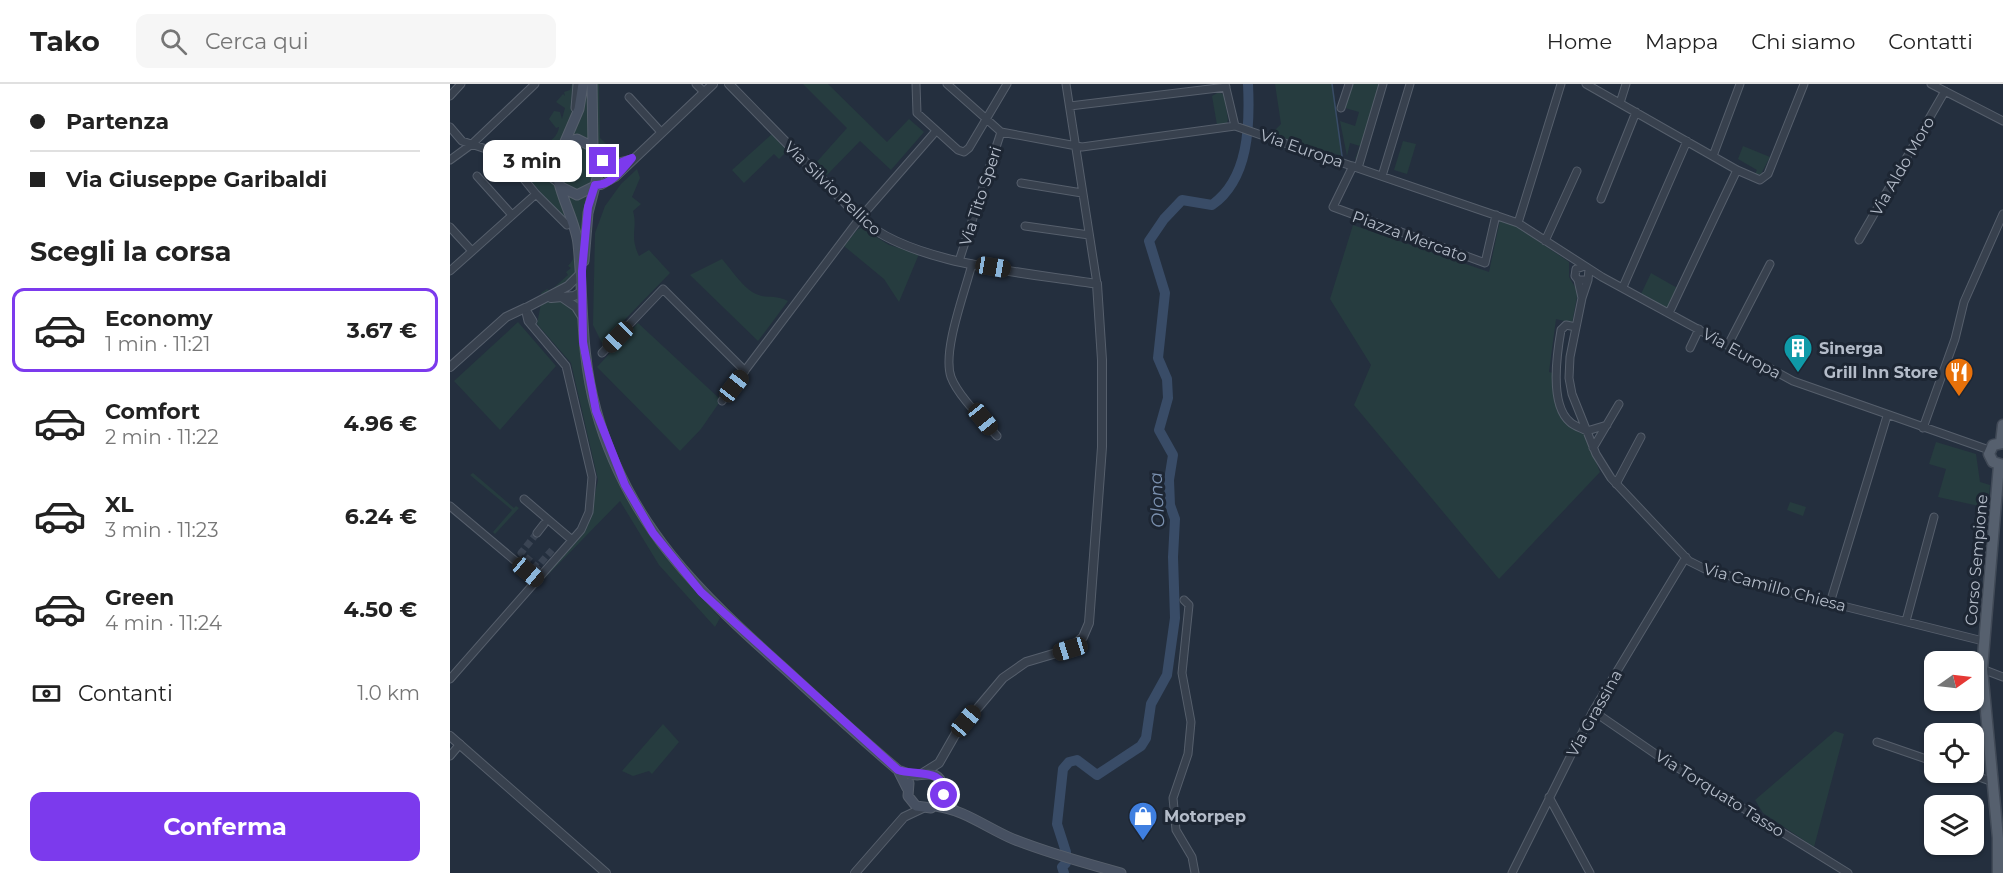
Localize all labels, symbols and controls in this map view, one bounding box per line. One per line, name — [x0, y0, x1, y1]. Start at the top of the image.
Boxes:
search box — [136, 14, 556, 68]
text: Tako — [30, 24, 100, 58]
icon: search — [157, 25, 190, 58]
text: Cerca qui — [205, 28, 309, 55]
text: Home — [1547, 29, 1612, 54]
text: Mappa — [1645, 29, 1718, 54]
text: Chi siamo — [1751, 29, 1855, 54]
text: Contatti — [1888, 29, 1973, 54]
text: Partenza — [66, 108, 169, 135]
street label: Via Aldo Moro — [1866, 113, 1938, 219]
street label: Via Europa — [1258, 125, 1346, 172]
street label: Via Silvio Pellico — [780, 137, 885, 239]
callout: 3 min — [483, 140, 582, 182]
street label: Via Tito Speri — [955, 144, 1006, 248]
route end — [589, 147, 616, 174]
text: 3 min — [503, 149, 562, 173]
text: Via Giuseppe Garibaldi — [66, 166, 327, 193]
street label: Piazza Mercato — [1350, 207, 1470, 266]
text: Scegli la corsa — [30, 235, 231, 268]
car — [974, 255, 1012, 279]
icon: car — [33, 303, 87, 357]
text: Economy — [105, 305, 213, 332]
text: 3.67 € — [347, 317, 417, 344]
car — [599, 318, 637, 356]
street label: Via Europa — [1699, 324, 1784, 383]
text: 1 min · 11:21 — [105, 332, 210, 356]
building icon: Sinerga — [1782, 332, 1814, 374]
place label: Sinerga — [1819, 339, 1883, 358]
restaurant icon: Grill Inn Store — [1943, 356, 1975, 398]
place label: Grill Inn Store — [1824, 363, 1938, 382]
car — [716, 366, 752, 406]
icon: car — [33, 396, 87, 450]
text: Comfort — [105, 398, 200, 425]
car — [965, 399, 1001, 439]
text: 4.96 € — [344, 410, 417, 437]
text: 2 min · 11:22 — [105, 425, 219, 449]
water label: Olona — [1145, 472, 1169, 528]
icon: car — [33, 489, 87, 543]
text: XL — [105, 491, 134, 518]
street label: Corso Sempione — [1961, 494, 1992, 626]
text: 6.24 € — [345, 503, 417, 530]
text: 3 min · 11:23 — [105, 518, 218, 542]
car — [508, 554, 548, 590]
street label: Via Camillo Chiesa — [1701, 559, 1848, 616]
icon: car — [33, 582, 87, 636]
text: Green — [105, 584, 174, 611]
text: 4.50 € — [344, 596, 417, 623]
text: 4 min · 11:24 — [105, 611, 222, 635]
car — [1050, 635, 1090, 663]
north arrow — [1924, 651, 1984, 711]
map controls — [1924, 651, 1984, 855]
street label: Via Grassina — [1563, 666, 1626, 760]
icon: cash — [30, 677, 63, 710]
text: Contanti — [78, 680, 173, 707]
text: 1.0 km — [357, 681, 420, 705]
car — [948, 701, 984, 741]
button: locate — [1924, 723, 1984, 783]
street label: Via Torquato Tasso — [1652, 746, 1788, 841]
route start — [930, 781, 957, 808]
button: Conferma — [30, 792, 420, 861]
button: layers — [1924, 795, 1984, 855]
shop icon: Motorpep — [1127, 800, 1159, 842]
place label: Motorpep — [1164, 807, 1246, 826]

